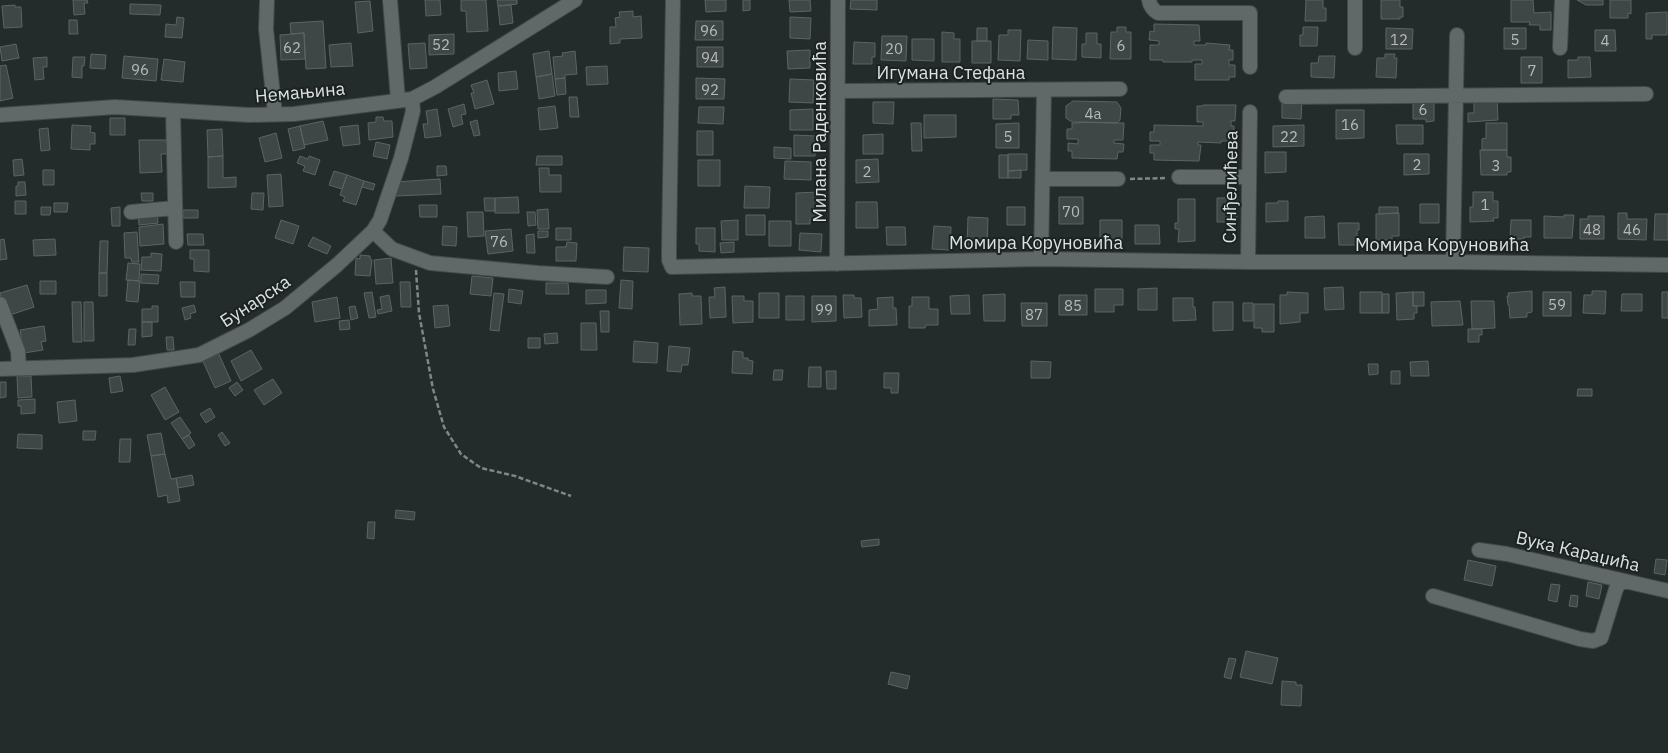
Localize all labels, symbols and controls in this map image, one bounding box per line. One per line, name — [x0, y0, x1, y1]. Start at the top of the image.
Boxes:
house number: 96 — [700, 21, 718, 40]
house number: 12 — [1390, 30, 1408, 49]
house number: 5 — [1510, 30, 1520, 49]
house number: 4 — [1600, 31, 1610, 50]
house number: 52 — [432, 35, 450, 54]
house number: 6 — [1116, 36, 1126, 55]
house number: 62 — [283, 38, 301, 57]
house number: 20 — [885, 39, 903, 58]
street label: Милана Раденковића — [808, 41, 831, 223]
house number: 94 — [701, 48, 719, 67]
house number: 96 — [131, 60, 149, 79]
street label: Игумана Стефана — [877, 61, 1026, 84]
house number: 7 — [1527, 61, 1537, 80]
street label: Немањина — [254, 77, 346, 107]
house number: 92 — [701, 80, 719, 99]
house number: 6 — [1418, 100, 1428, 119]
house number: 4a — [1084, 104, 1102, 123]
house number: 16 — [1341, 115, 1359, 134]
house number: 5 — [1003, 127, 1013, 146]
house number: 22 — [1280, 127, 1298, 146]
street label: Синђелићева — [1218, 130, 1242, 244]
house number: 2 — [1412, 155, 1422, 174]
house number: 3 — [1491, 156, 1501, 175]
house number: 2 — [862, 162, 872, 181]
house number: 1 — [1480, 195, 1490, 214]
house number: 70 — [1062, 202, 1080, 221]
house number: 48 — [1583, 220, 1601, 239]
house number: 46 — [1623, 220, 1641, 239]
street label: Момира Коруновића — [949, 231, 1123, 254]
house number: 76 — [490, 232, 508, 251]
street label: Момира Коруновића — [1355, 233, 1529, 256]
street label: Бунарска — [215, 270, 295, 332]
house number: 59 — [1548, 295, 1566, 314]
house number: 85 — [1064, 296, 1082, 315]
house number: 99 — [815, 300, 833, 319]
house number: 87 — [1025, 305, 1043, 324]
street label: Вука Караџића — [1514, 526, 1643, 577]

